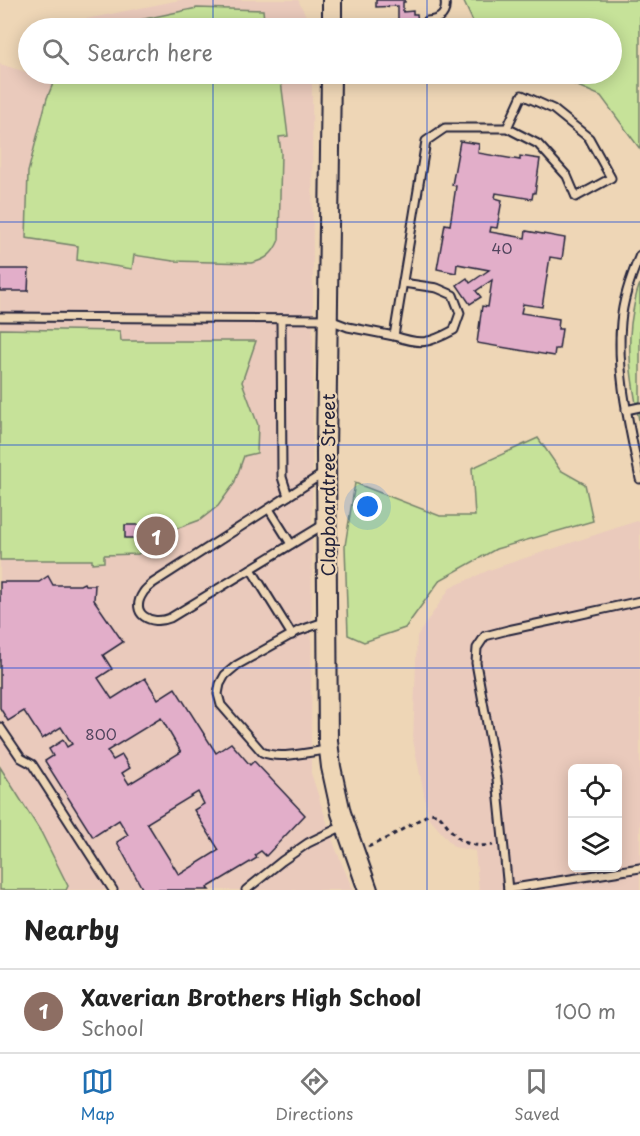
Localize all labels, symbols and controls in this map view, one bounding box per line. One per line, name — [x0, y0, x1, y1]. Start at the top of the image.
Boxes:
search box — [18, 18, 622, 84]
icon: search — [39, 35, 72, 68]
text: Search here — [87, 35, 213, 68]
house number: 40 — [492, 236, 512, 259]
street label: Clapboardtree Street — [314, 394, 341, 576]
your location — [353, 492, 382, 521]
pin: 1 — [136, 514, 176, 558]
house number: 800 — [85, 722, 117, 745]
map controls — [568, 764, 622, 872]
button: locate — [568, 764, 622, 818]
button: layers — [568, 818, 622, 872]
text: Nearby — [24, 910, 119, 949]
text: Xaverian Brothers High School — [81, 980, 421, 1013]
text: 1 — [39, 996, 48, 1026]
text: 100 m — [555, 996, 616, 1026]
text: School — [81, 1013, 144, 1043]
tab: Map — [80, 1065, 115, 1125]
tab: Directions — [275, 1065, 353, 1125]
tab: Saved — [514, 1065, 560, 1125]

